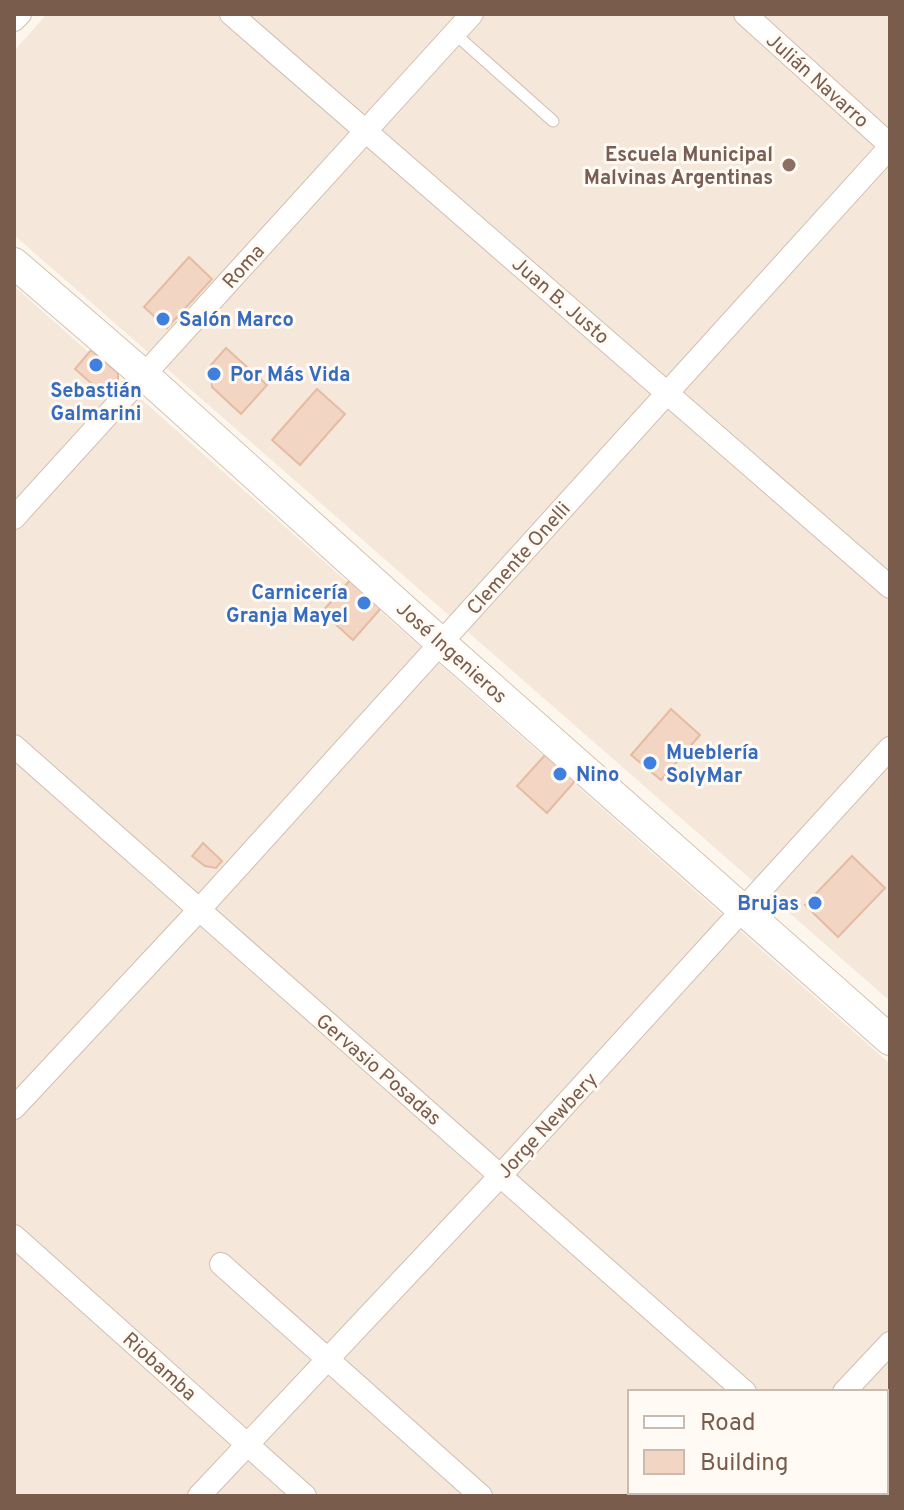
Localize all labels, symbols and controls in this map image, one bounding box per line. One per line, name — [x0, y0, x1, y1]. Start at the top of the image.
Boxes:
street label: Julián Navarro — [760, 28, 874, 135]
place label: Escuela Municipal Malvinas Argentinas — [584, 143, 773, 192]
marker: Escuela Municipal Malvinas Argentinas — [780, 156, 798, 174]
street label: Roma — [218, 240, 271, 295]
street label: Juan B. Justo — [505, 252, 614, 351]
place label: Salón Marco — [179, 308, 294, 334]
marker: Salón Marco — [154, 310, 172, 328]
marker: Sebastián Galmarini — [87, 356, 105, 374]
place label: Por Más Vida — [230, 363, 350, 389]
marker: Por Más Vida — [205, 365, 223, 383]
place label: Sebastián Galmarini — [50, 379, 142, 428]
street label: Clemente Onelli — [462, 497, 577, 621]
place label: Carnicería Granja Mayel — [226, 581, 348, 630]
marker: Carnicería Granja Mayel — [355, 594, 373, 612]
street label: José Ingenieros — [390, 597, 512, 710]
place label: Mueblería SolyMar — [666, 741, 759, 790]
marker: Mueblería SolyMar — [641, 754, 659, 772]
place label: Nino — [576, 763, 619, 789]
marker: Nino — [551, 765, 569, 783]
place label: Brujas — [737, 892, 799, 918]
marker: Brujas — [806, 894, 824, 912]
street label: Gervasio Posadas — [309, 1009, 446, 1132]
street label: Jorge Newbery — [493, 1068, 604, 1185]
street label: Riobamba — [116, 1327, 201, 1408]
legend — [628, 1390, 888, 1494]
text: Road — [700, 1409, 756, 1439]
text: Building — [700, 1449, 789, 1479]

